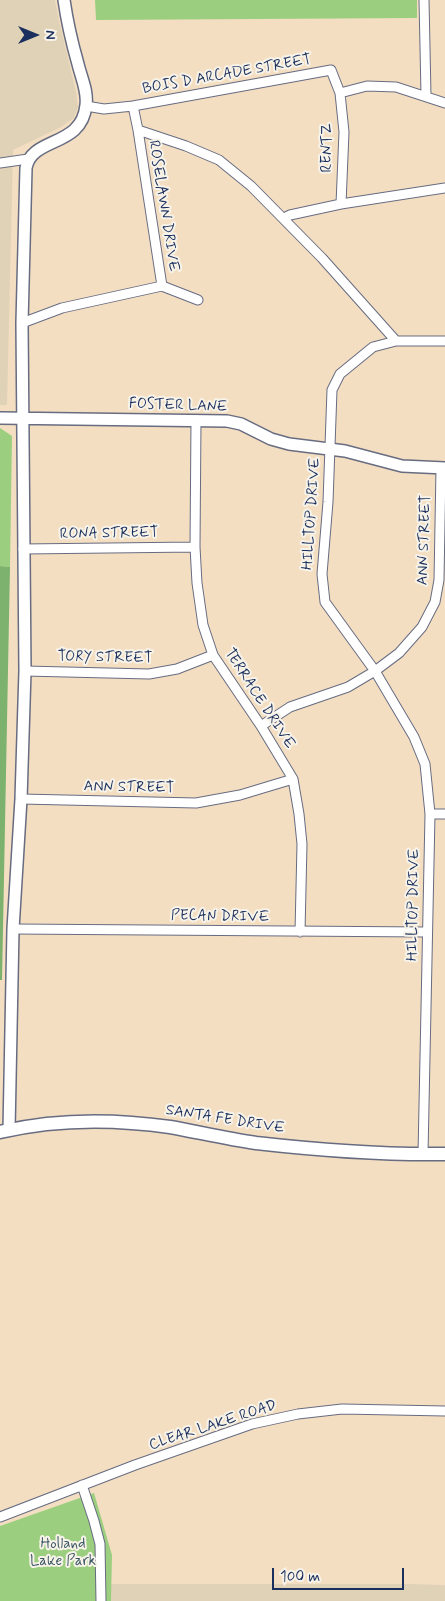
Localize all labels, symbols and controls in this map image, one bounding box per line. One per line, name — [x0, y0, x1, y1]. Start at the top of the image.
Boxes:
north arrow — [10, 10, 60, 60]
text: N — [41, 30, 59, 40]
street label: BOIS D ARCADE STREET — [141, 51, 313, 99]
street label: RENTZ — [319, 123, 337, 173]
street label: ROSELAWN DRIVE — [144, 139, 182, 273]
street label: FOSTER LANE — [129, 395, 227, 417]
street label: HILLTOP DRIVE — [299, 457, 325, 571]
street label: ANN STREET — [414, 494, 436, 586]
street label: RONA STREET — [59, 524, 159, 544]
street label: TERRACE DRIVE — [220, 645, 298, 753]
street label: TORY STREET — [57, 648, 153, 668]
street label: ANN STREET — [83, 778, 175, 798]
street label: HILLTOP DRIVE — [404, 849, 424, 961]
street label: PECAN DRIVE — [171, 907, 269, 927]
street label: SANTA FE DRIVE — [164, 1102, 286, 1138]
street label: CLEAR LAKE ROAD — [147, 1397, 279, 1455]
park label: Holland Lake Park — [30, 1536, 96, 1571]
scale bar — [275, 1558, 408, 1590]
text: 100 m — [280, 1567, 320, 1587]

